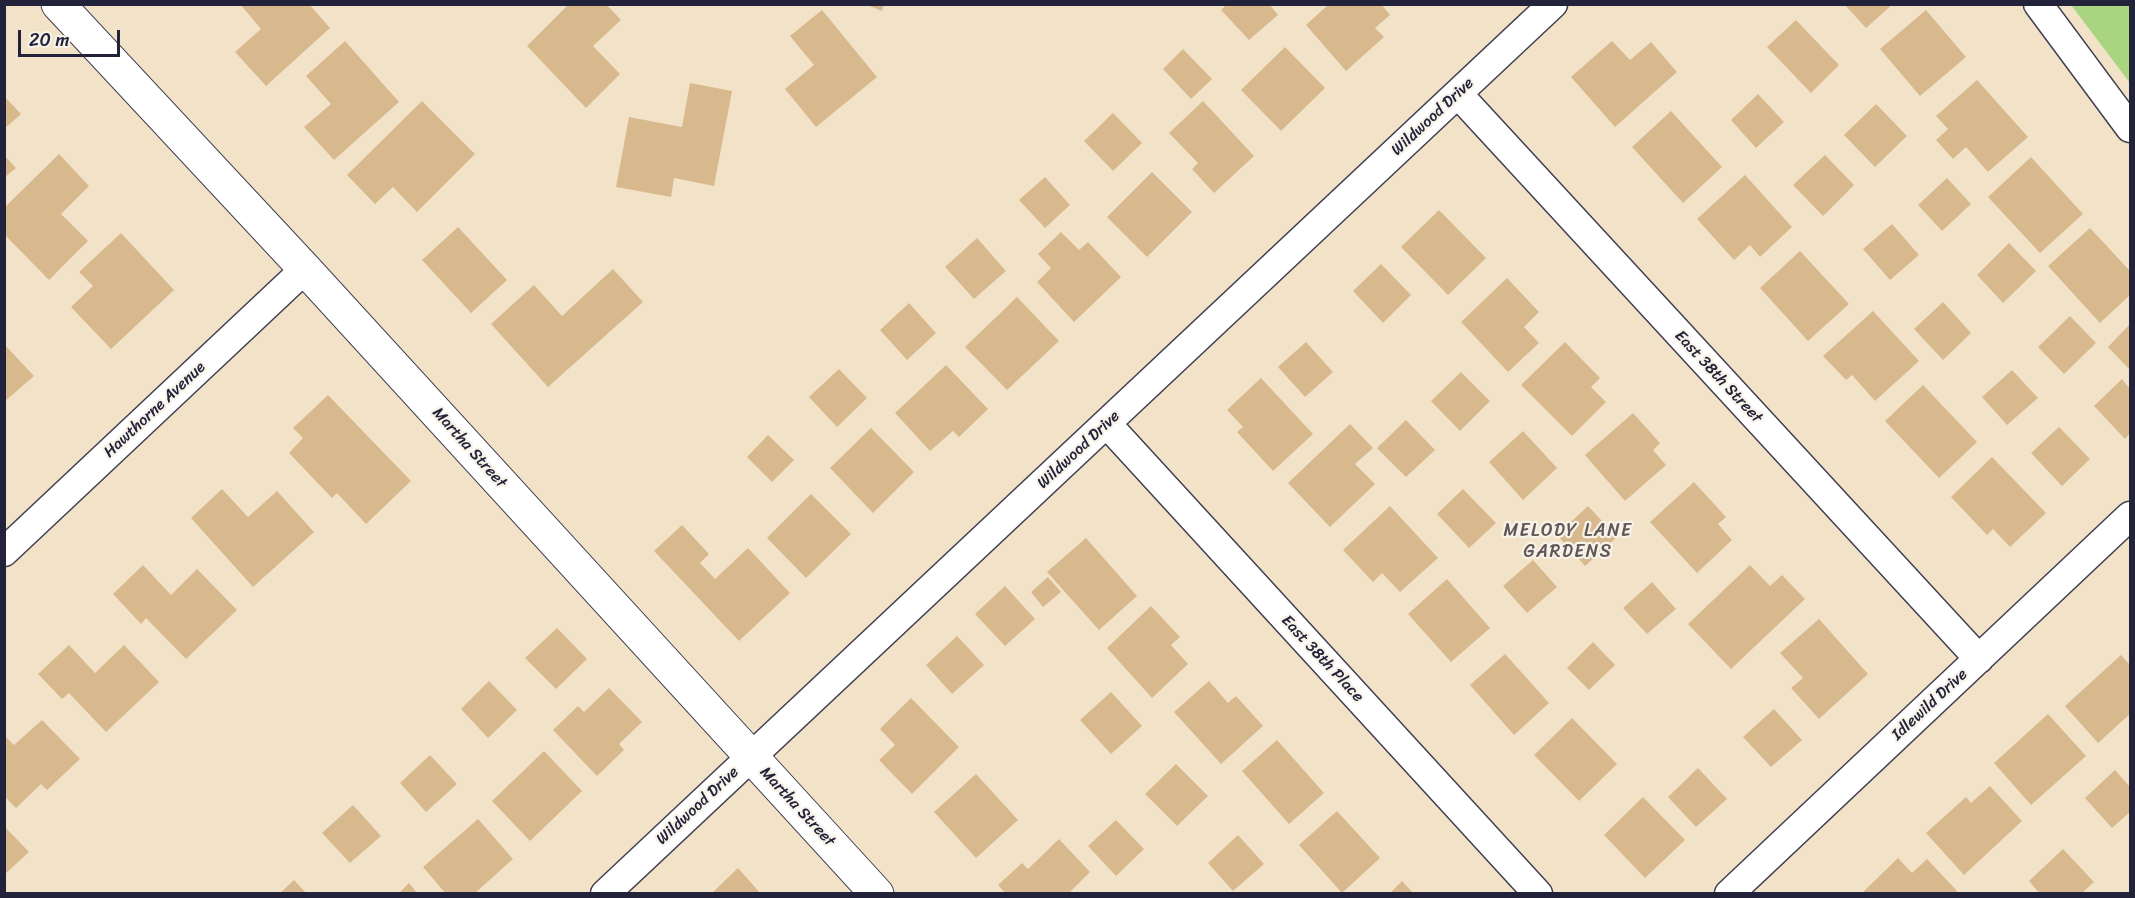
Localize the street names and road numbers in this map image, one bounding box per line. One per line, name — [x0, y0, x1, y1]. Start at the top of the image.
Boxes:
street label: Wildwood Drive — [1388, 74, 1478, 160]
street label: East 38th Street — [1670, 327, 1766, 427]
street label: Hawthorne Avenue — [100, 358, 210, 462]
street label: Martha Street — [428, 404, 510, 492]
street label: Wildwood Drive — [1034, 407, 1124, 493]
street label: East 38th Place — [1277, 612, 1367, 706]
street label: Idlewild Drive — [1888, 665, 1972, 745]
street label: Wildwood Drive — [653, 763, 743, 849]
street label: Martha Street — [755, 763, 839, 851]

